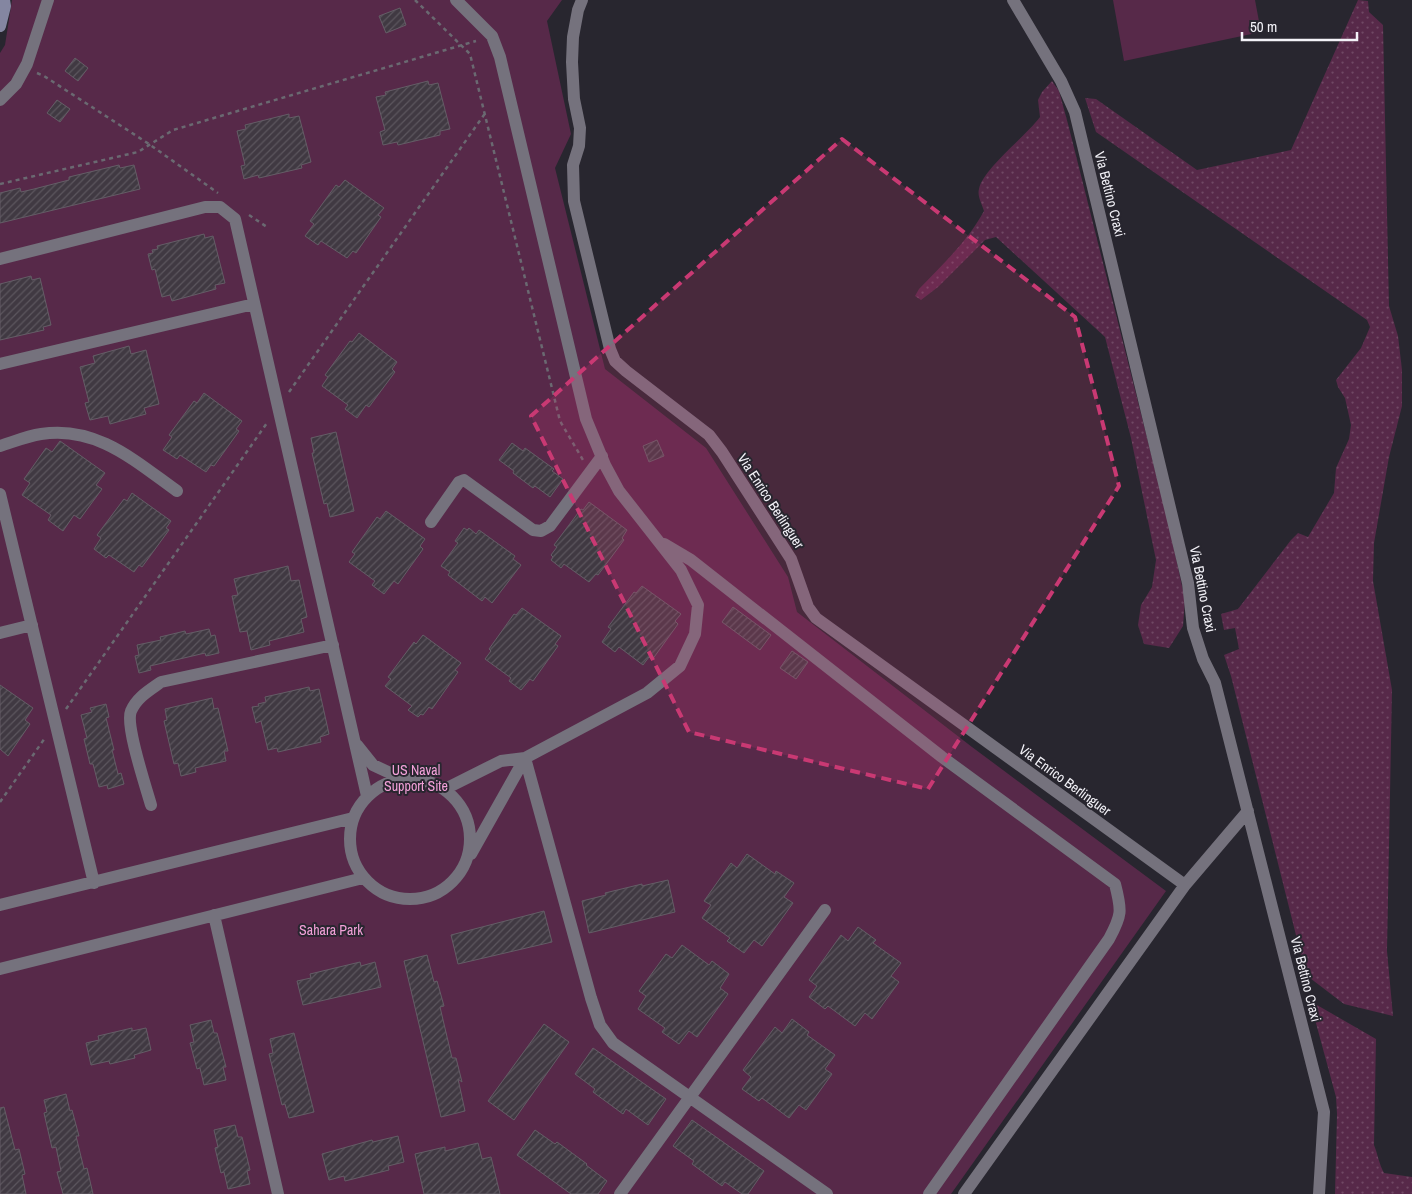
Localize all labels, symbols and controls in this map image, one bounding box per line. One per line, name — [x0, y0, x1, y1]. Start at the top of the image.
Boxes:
scale bar — [1242, 10, 1357, 42]
text: 50 m — [1250, 16, 1277, 37]
street label: Via Bettino Craxi — [1091, 150, 1129, 238]
street label: Via Enrico Berlinguer — [734, 450, 808, 552]
street label: Via Bettino Craxi — [1186, 544, 1220, 634]
street label: Via Enrico Berlinguer — [1015, 741, 1115, 820]
park label: US Naval Support Site — [384, 761, 448, 795]
park label: Sahara Park — [299, 921, 363, 939]
street label: Via Bettino Craxi — [1287, 935, 1325, 1023]

